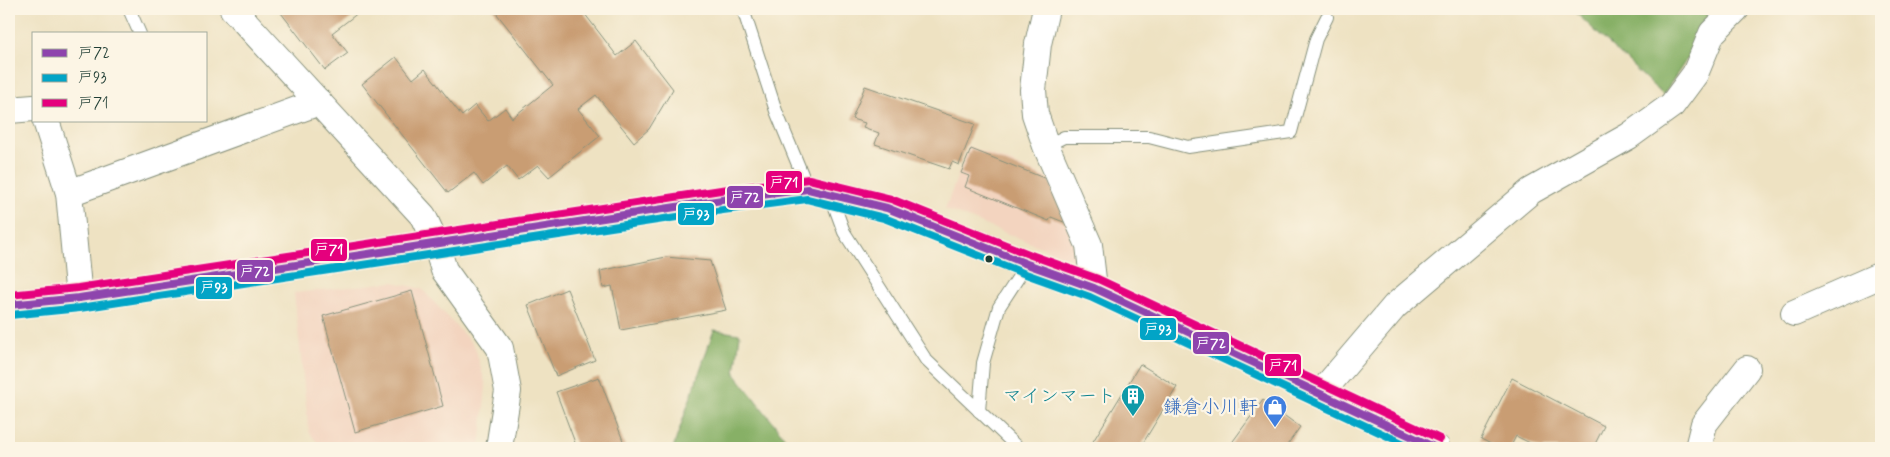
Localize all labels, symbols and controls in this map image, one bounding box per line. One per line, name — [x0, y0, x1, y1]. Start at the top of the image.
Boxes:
legend — [32, 32, 208, 122]
text: 戸72 — [78, 44, 110, 64]
text: 戸93 — [78, 68, 107, 88]
text: 戸71 — [78, 94, 109, 114]
line badge: 戸71 — [765, 170, 803, 194]
text: 戸71 — [770, 174, 798, 192]
line badge: 戸72 — [726, 185, 764, 209]
text: 戸72 — [730, 189, 760, 207]
line badge: 戸93 — [677, 202, 715, 226]
text: 戸93 — [683, 206, 709, 224]
line badge: 戸71 — [310, 238, 348, 262]
text: 戸71 — [315, 241, 343, 259]
unlabelled marker — [984, 254, 994, 264]
line badge: 戸72 — [236, 259, 274, 283]
text: 戸72 — [240, 263, 270, 281]
line badge: 戸93 — [195, 276, 233, 300]
text: 戸93 — [201, 279, 227, 297]
line badge: 戸93 — [1139, 317, 1177, 341]
text: 戸93 — [1145, 321, 1171, 339]
line badge: 戸72 — [1192, 331, 1230, 355]
text: 戸72 — [1196, 335, 1226, 353]
line badge: 戸71 — [1264, 353, 1302, 377]
text: 戸71 — [1269, 357, 1297, 375]
building icon: マインマート — [1120, 383, 1146, 417]
place label: マインマート — [1003, 384, 1116, 409]
shop icon: 鎌倉小川軒 — [1262, 394, 1288, 428]
place label: 鎌倉小川軒 — [1163, 395, 1258, 420]

